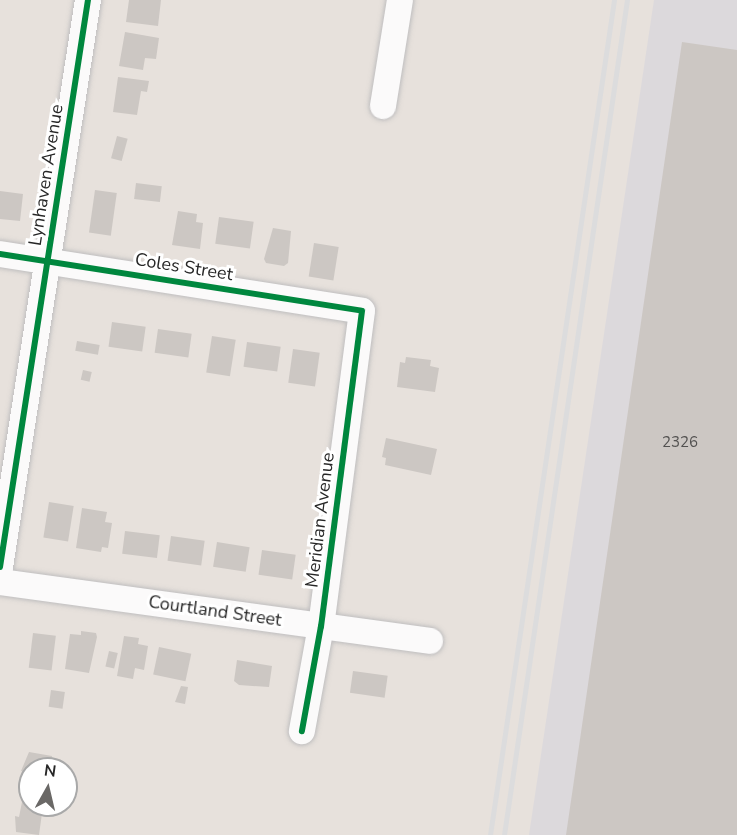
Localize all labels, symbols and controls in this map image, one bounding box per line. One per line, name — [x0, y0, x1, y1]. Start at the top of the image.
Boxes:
street label: Lynhaven Avenue — [24, 103, 68, 247]
street label: Coles Street — [134, 249, 234, 285]
house number: 2326 — [662, 434, 698, 452]
street label: Meridian Avenue — [301, 451, 339, 589]
street label: Courtland Street — [147, 591, 283, 631]
north arrow — [18, 757, 78, 817]
text: N — [43, 759, 58, 783]

